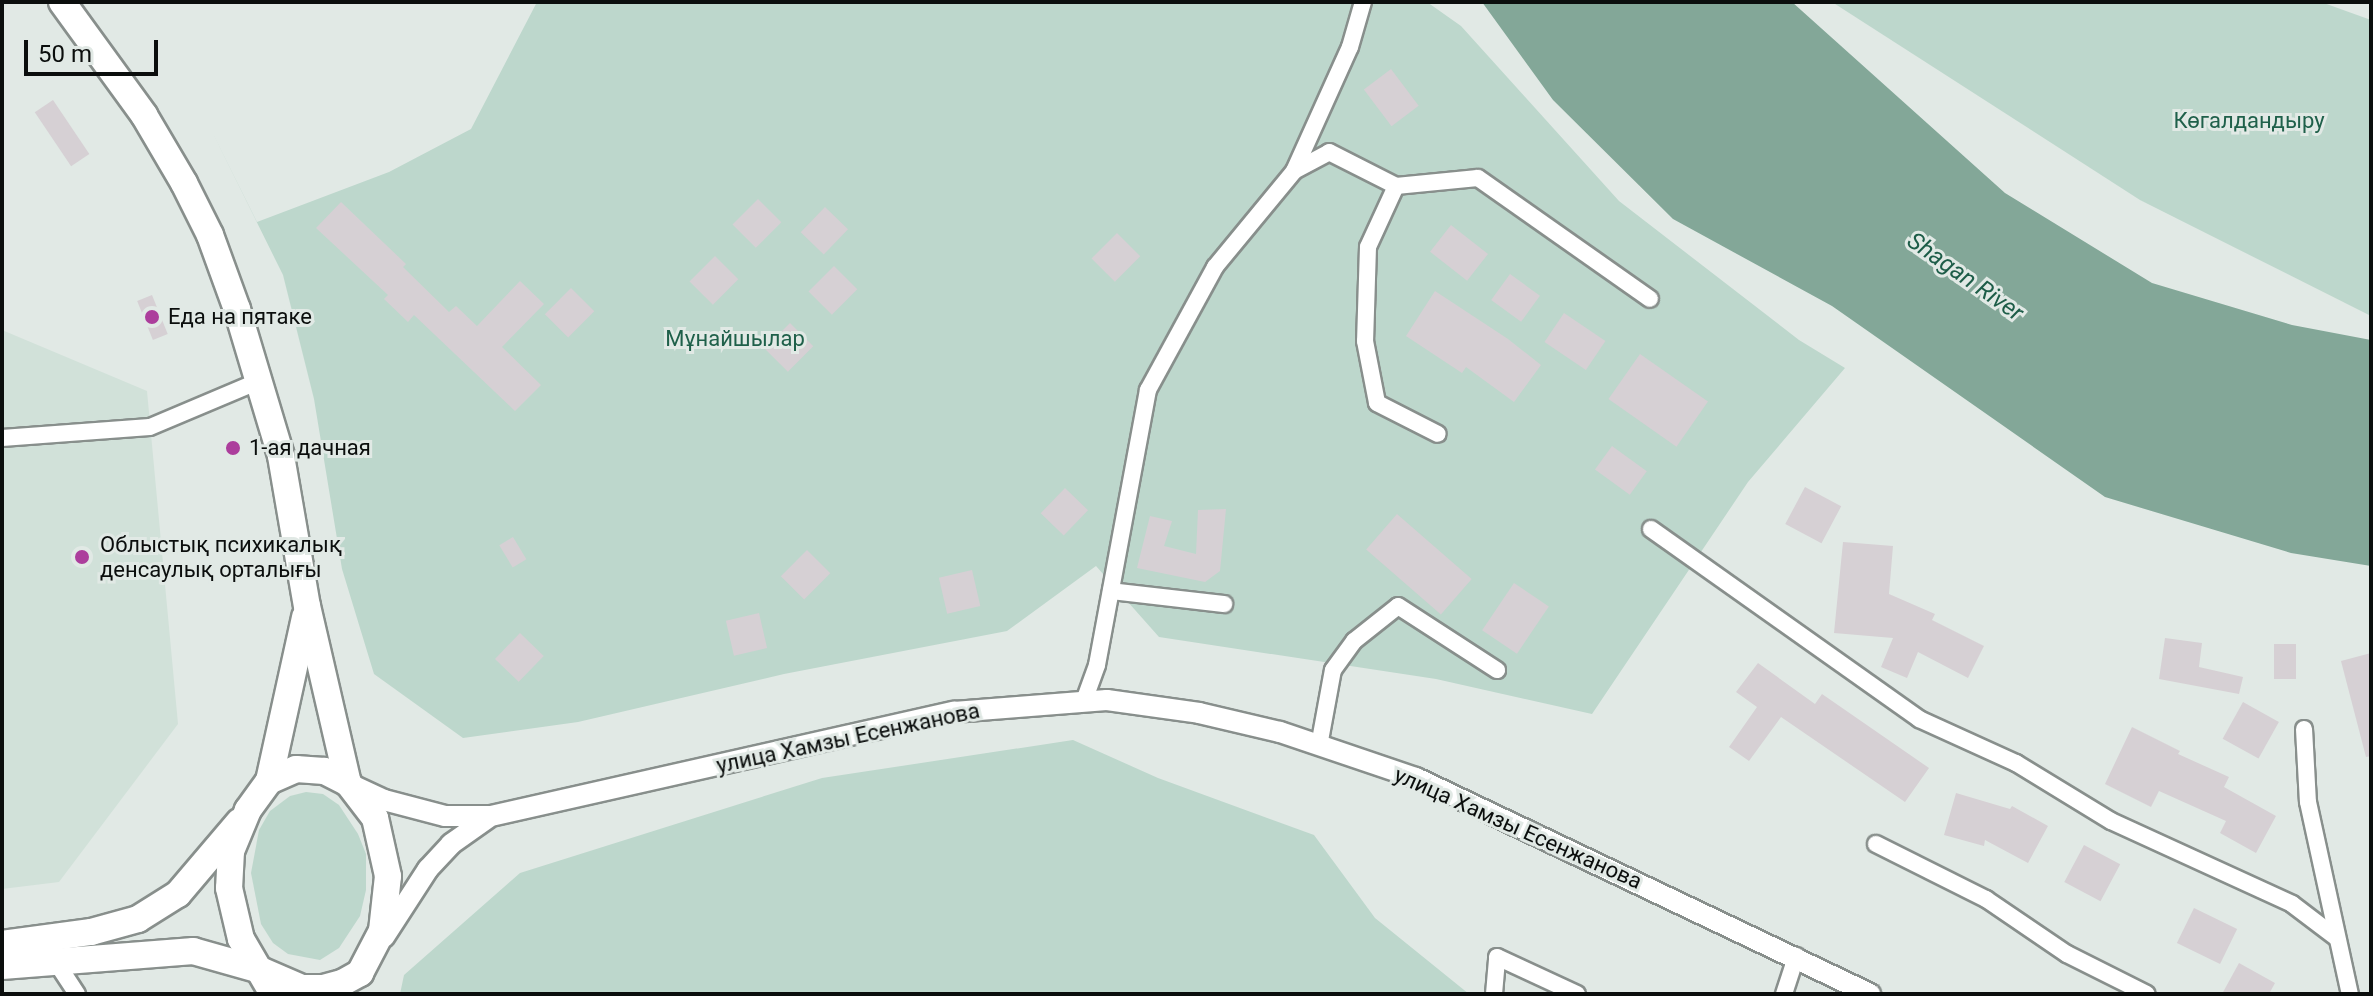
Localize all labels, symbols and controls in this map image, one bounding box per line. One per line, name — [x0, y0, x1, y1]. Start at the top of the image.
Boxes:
scale bar — [28, 24, 162, 74]
text: 50 m — [38, 40, 92, 68]
park label: Көгалдандыру — [2173, 108, 2325, 134]
water label: Shagan River — [1901, 226, 2029, 328]
place label: Еда на пятаке — [168, 304, 312, 330]
marker: Еда на пятаке — [143, 308, 161, 326]
park label: Мұнайшылар — [665, 326, 805, 352]
place label: 1-ая дачная — [249, 435, 371, 461]
marker: 1-ая дачная — [224, 439, 242, 457]
place label: Облыстық психикалық денсаулық орталығы — [100, 531, 342, 582]
marker: Облыстық психикалық денсаулық орталығы — [71, 546, 93, 568]
street label: улица Хамзы Есенжанова — [714, 697, 982, 779]
street label: улица Хамзы Есенжанова — [1390, 761, 1646, 895]

